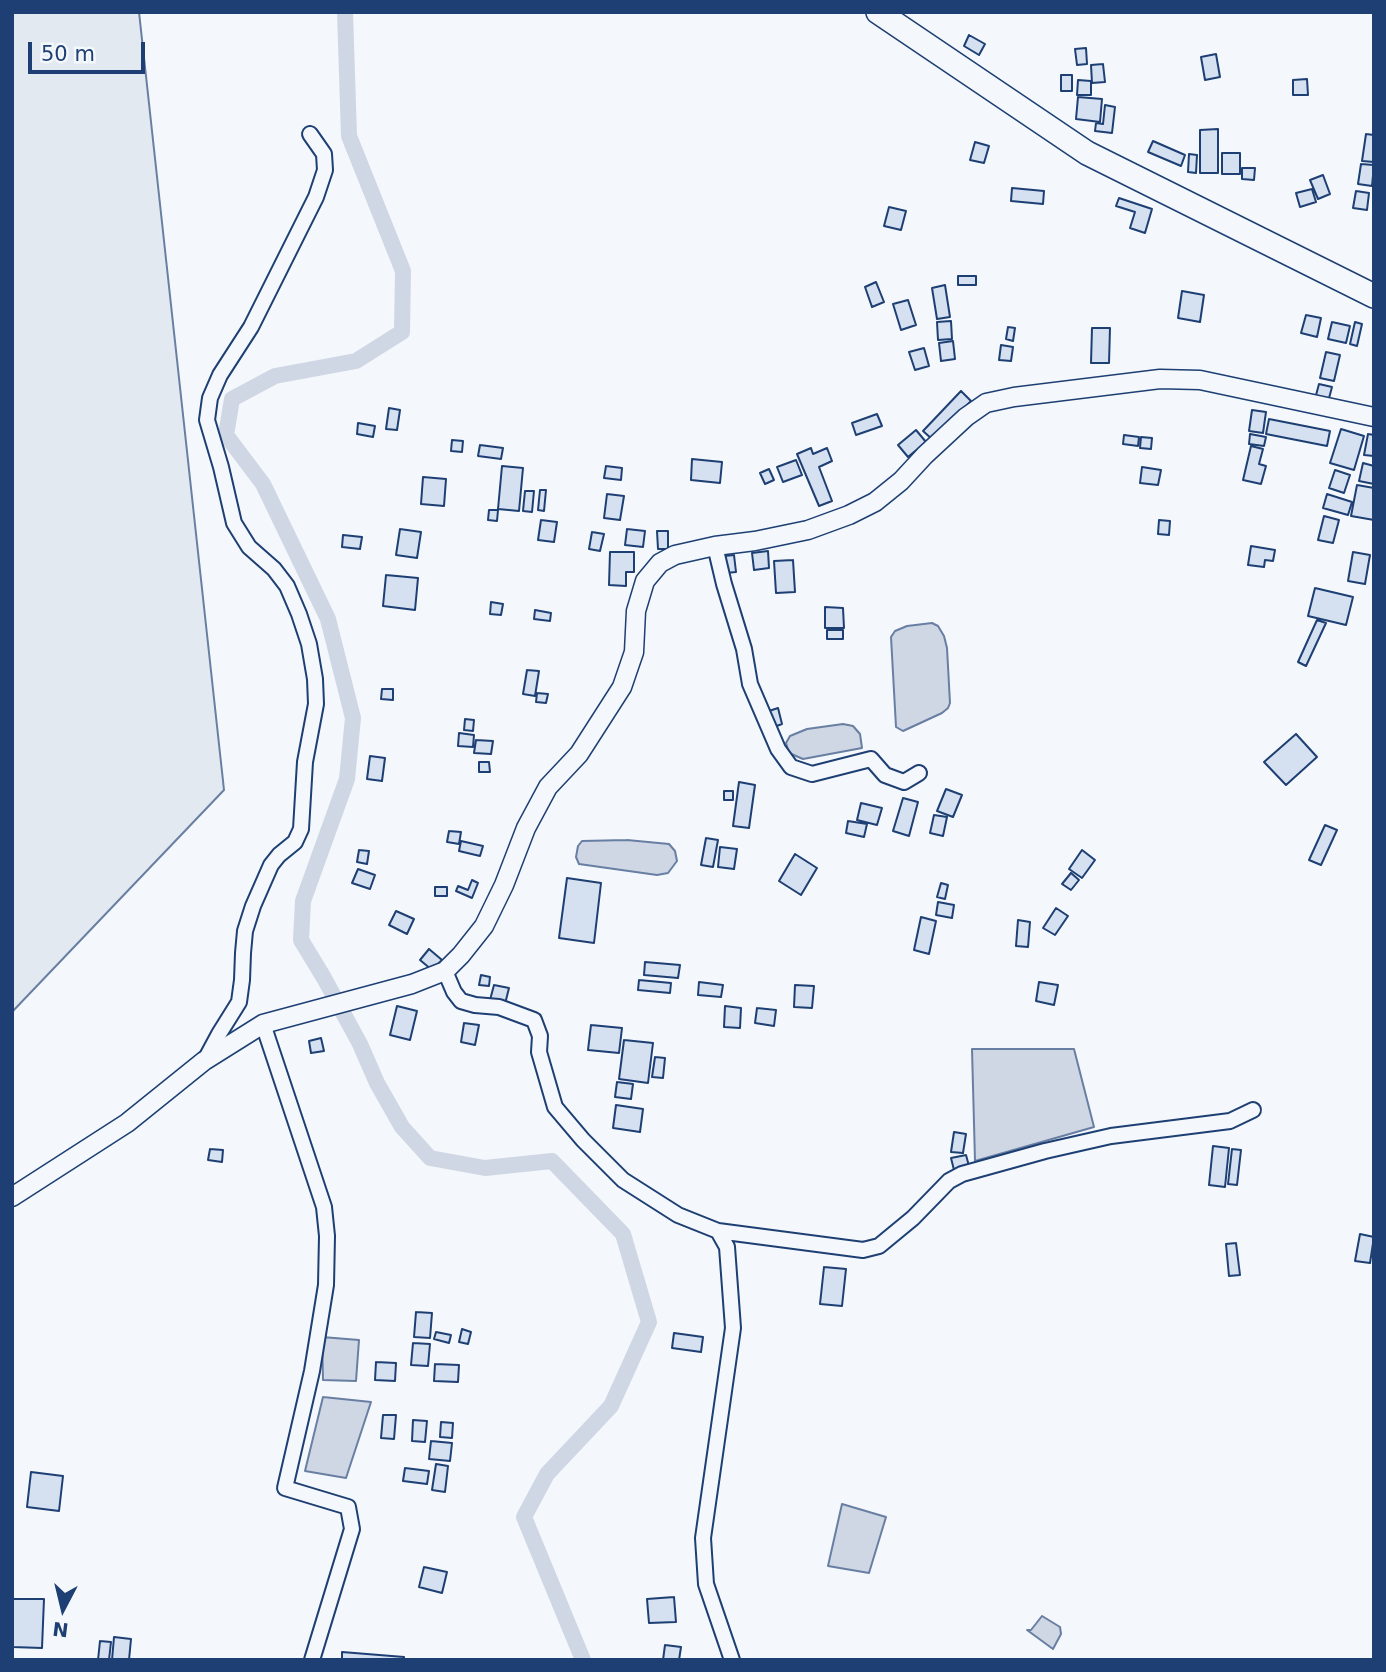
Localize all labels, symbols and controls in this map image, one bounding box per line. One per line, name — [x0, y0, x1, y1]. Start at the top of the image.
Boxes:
scale bar — [32, 28, 149, 72]
text: 50 m — [41, 42, 95, 66]
north arrow — [28, 1574, 98, 1644]
text: N — [51, 1618, 70, 1642]

